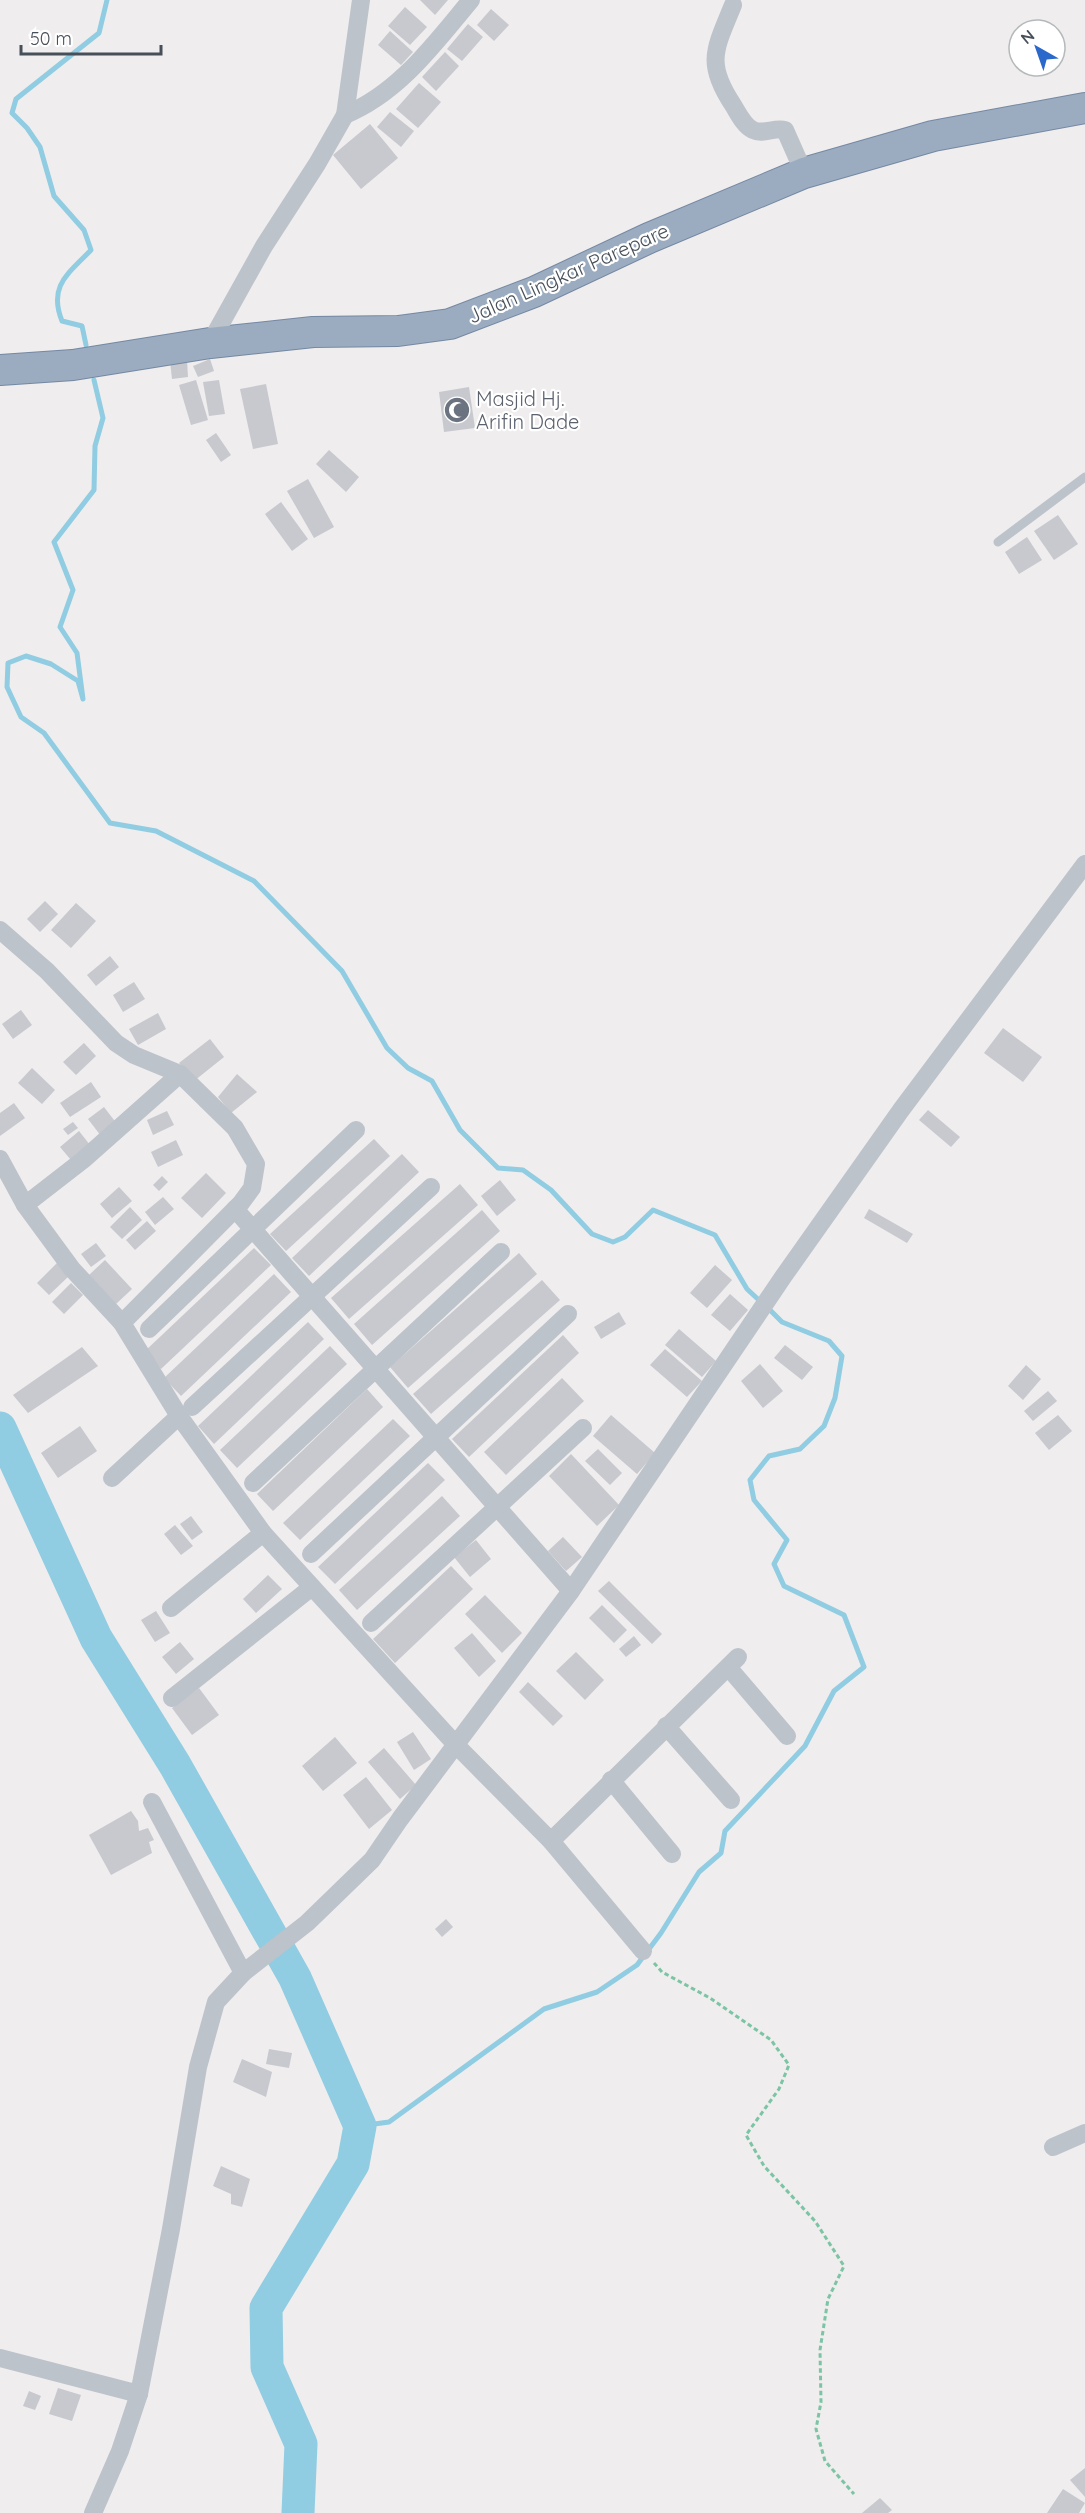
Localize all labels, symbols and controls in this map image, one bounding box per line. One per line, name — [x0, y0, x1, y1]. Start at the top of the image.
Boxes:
scale bar — [21, 18, 160, 56]
north arrow — [1007, 18, 1067, 78]
text: N — [1016, 25, 1038, 48]
text: 50 m — [30, 27, 72, 50]
street label: Jalan Lingkar Parepare — [464, 217, 672, 329]
place label: Masjid Hj. Arifin Dade — [476, 386, 579, 434]
mosque icon: Masjid Hj. Arifin Dade — [442, 395, 472, 425]

